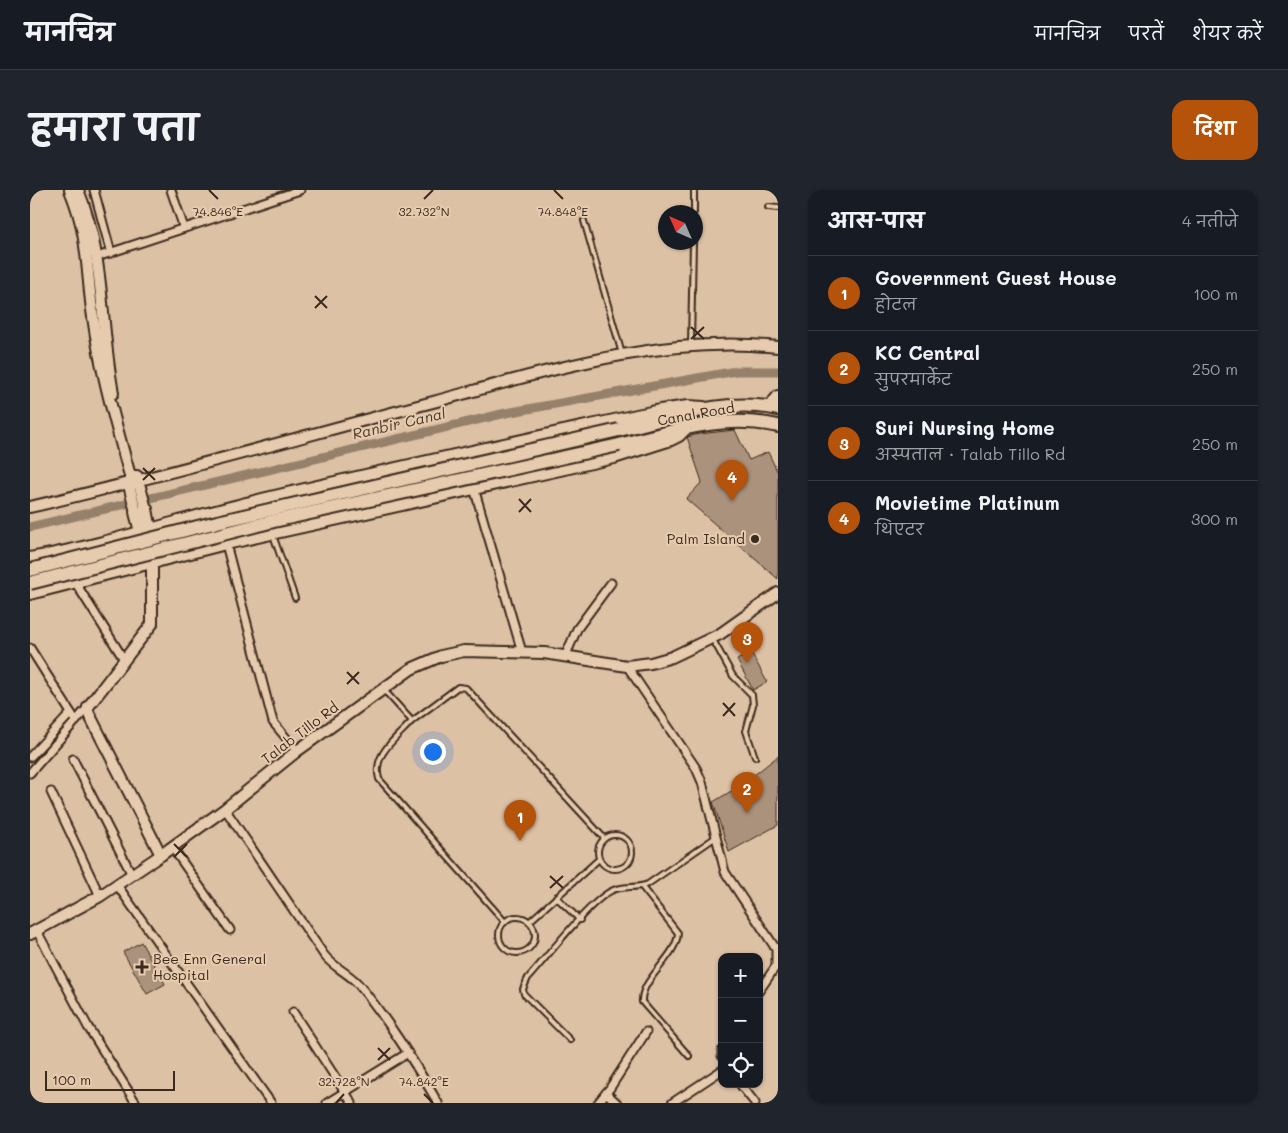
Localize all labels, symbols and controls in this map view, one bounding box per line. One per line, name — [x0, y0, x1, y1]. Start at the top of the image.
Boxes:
text: मानचित्र — [25, 16, 114, 47]
text: मानचित्र — [1034, 21, 1100, 45]
text: परतें — [1128, 21, 1164, 45]
text: शेयर करें — [1192, 21, 1263, 45]
button: दिशा — [1172, 100, 1258, 160]
text: हमारा पता — [30, 103, 198, 149]
text: 74.846°E — [193, 203, 243, 219]
text: 32.732°N — [398, 203, 450, 219]
text: 74.848°E — [538, 203, 588, 219]
north arrow — [658, 205, 703, 250]
text: आस-पास — [828, 206, 924, 233]
text: 4 नतीजे — [1182, 210, 1238, 231]
text: Government Guest House — [875, 265, 1117, 290]
text: 1 — [840, 283, 848, 304]
text: 100 m — [1193, 283, 1238, 304]
text: होटल — [875, 293, 917, 314]
text: KC Central — [875, 340, 980, 365]
text: 2 — [840, 358, 848, 379]
text: 250 m — [1192, 358, 1238, 379]
text: सुपरमार्केट — [875, 368, 952, 389]
street label: Canal Road — [656, 397, 736, 430]
water label: Ranbir Canal — [350, 403, 448, 443]
text: Suri Nursing Home — [875, 415, 1054, 440]
text: 3 — [839, 433, 849, 454]
text: 250 m — [1192, 433, 1238, 454]
text: अस्पताल · Talab Tillo Rd — [875, 443, 1065, 464]
pin: 4 — [716, 460, 748, 501]
text: Movietime Platinum — [875, 490, 1060, 515]
text: 4 — [839, 508, 849, 529]
text: 300 m — [1191, 508, 1238, 529]
text: थिएटर — [875, 518, 924, 539]
place label: Palm Island — [667, 529, 745, 548]
marker: Palm Island — [749, 533, 761, 545]
pin: 3 — [731, 622, 763, 663]
street label: Talab Tillo Rd — [257, 697, 342, 768]
your location — [420, 739, 446, 765]
pin: 2 — [731, 772, 763, 813]
pin: 1 — [504, 800, 536, 841]
place label: Bee Enn General Hospital — [153, 949, 266, 984]
map controls — [718, 953, 763, 1088]
button: + — [718, 953, 763, 998]
marker: Bee Enn General Hospital — [135, 960, 149, 974]
button: − — [718, 998, 763, 1043]
button: locate — [718, 1043, 763, 1088]
scale bar — [45, 1068, 175, 1091]
text: 100 m — [52, 1070, 91, 1089]
text: 32.728°N — [318, 1073, 370, 1089]
text: 74.842°E — [399, 1073, 449, 1089]

